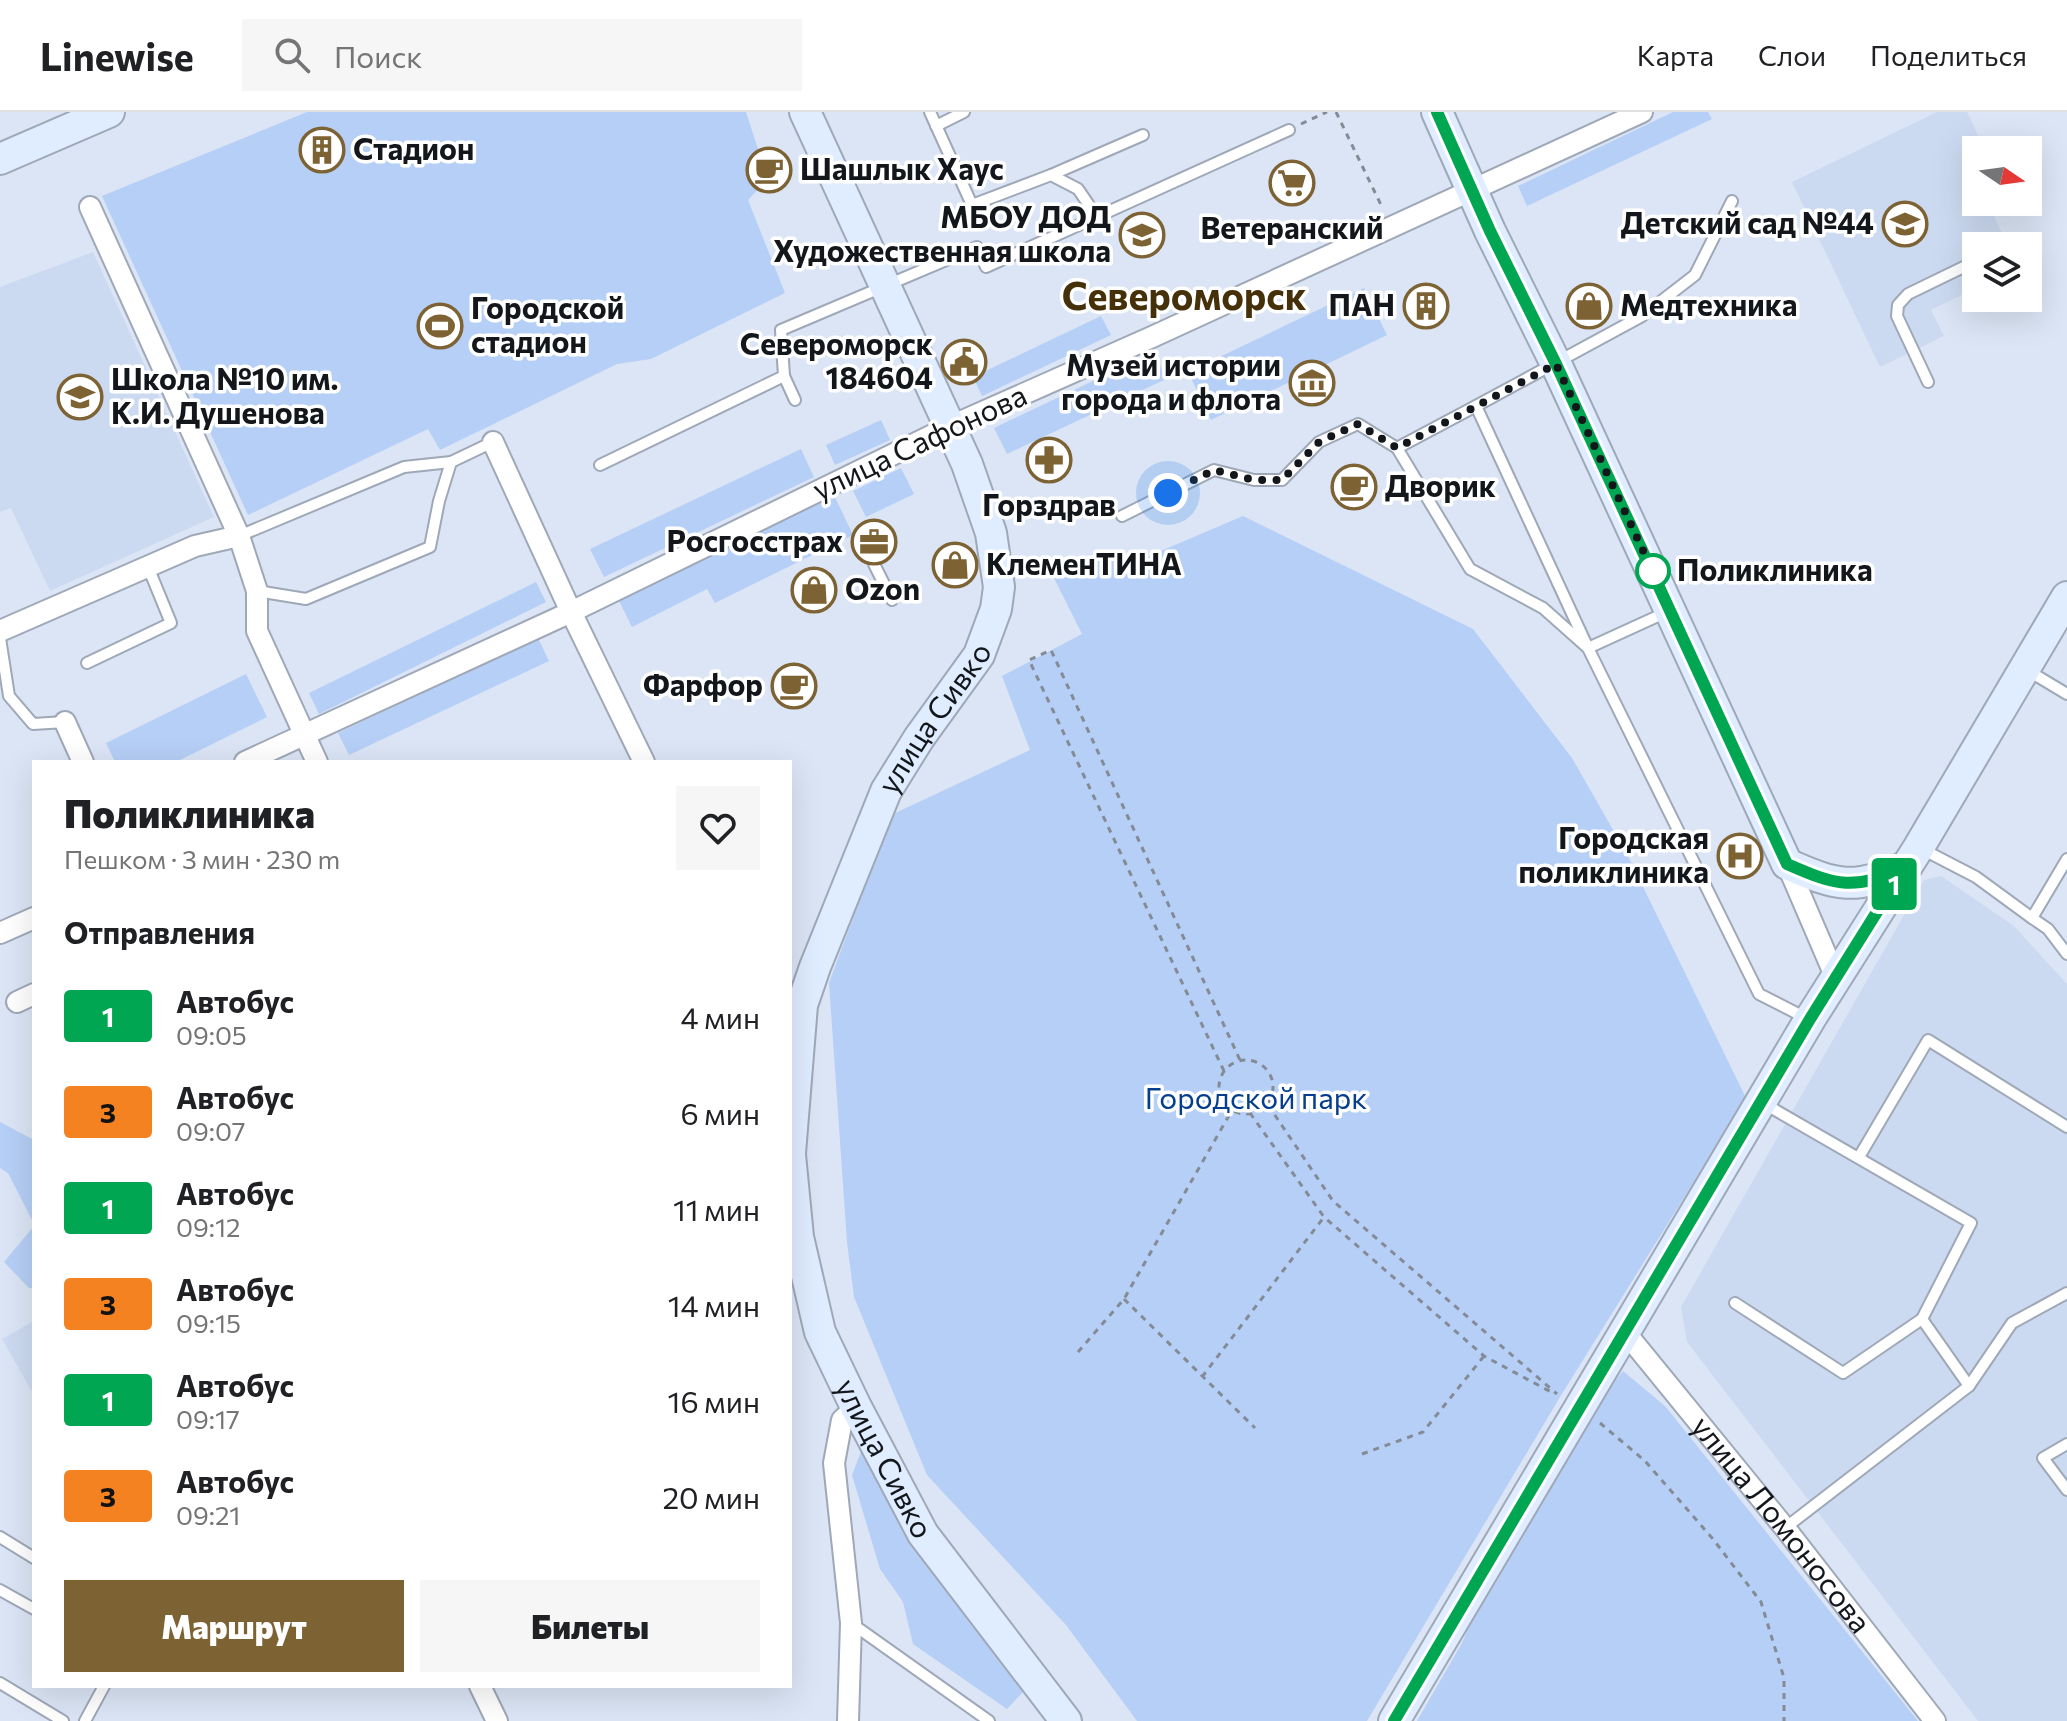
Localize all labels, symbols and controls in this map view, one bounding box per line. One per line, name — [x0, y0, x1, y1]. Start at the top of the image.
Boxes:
search box — [242, 19, 802, 91]
text: Linewise — [40, 32, 194, 79]
icon: search — [270, 33, 314, 77]
text: Поиск — [334, 37, 422, 74]
text: Карта — [1637, 38, 1714, 72]
text: Слои — [1758, 38, 1826, 72]
text: Поделиться — [1870, 38, 2027, 72]
building icon: Стадион — [298, 126, 346, 174]
place label: Стадион — [353, 129, 474, 166]
north arrow — [1962, 136, 2042, 216]
map controls — [1962, 136, 2042, 312]
cafe icon: Шашлык Хаус — [745, 146, 793, 194]
place label: Шашлык Хаус — [800, 149, 1004, 186]
supermarket icon: Ветеранский — [1268, 159, 1316, 207]
place label: МБОУ ДОД Художественная школа — [773, 197, 1111, 268]
school or university icon: Детский сад №44 — [1881, 200, 1929, 248]
place label: Детский сад №44 — [1621, 203, 1874, 240]
place label: Ветеранский — [1200, 208, 1384, 245]
school or university icon: МБОУ ДОД Художественная школа — [1118, 211, 1166, 259]
button: layers — [1962, 232, 2042, 312]
district label: Североморск — [1062, 271, 1307, 318]
building icon: ПАН — [1402, 282, 1450, 330]
shop icon: Медтехника — [1565, 282, 1613, 330]
place label: ПАН — [1329, 285, 1395, 322]
place label: Медтехника — [1620, 285, 1798, 322]
place label: Городской стадион — [471, 288, 624, 359]
sports icon: Городской стадион — [416, 302, 464, 350]
place label: Североморск 184604 — [740, 324, 933, 395]
public building icon: Североморск 184604 — [940, 338, 988, 386]
place label: Музей истории города и флота — [1061, 345, 1281, 416]
place label: Школа №10 им. К.И. Душенова — [111, 359, 339, 430]
museum icon: Музей истории города и флота — [1288, 359, 1336, 407]
school or university icon: Школа №10 им. К.И. Душенова — [56, 373, 104, 421]
street label: улица Сафонова — [806, 375, 1032, 507]
pharmacy icon: Горздрав — [1025, 436, 1073, 484]
cafe icon: Дворик — [1330, 463, 1378, 511]
place label: Дворик — [1385, 466, 1496, 503]
your location — [1148, 473, 1188, 513]
place label: Горздрав — [982, 485, 1116, 522]
office icon: Росгосстрах — [850, 518, 898, 566]
place label: Росгосстрах — [667, 521, 843, 558]
shop icon: КлеменТИНА — [931, 541, 979, 589]
place label: КлеменТИНА — [986, 544, 1182, 581]
place label: Поликлиника — [1677, 550, 1873, 587]
marker: Поликлиника — [1636, 554, 1670, 588]
shop icon: Ozon — [790, 566, 838, 614]
place label: Ozon — [845, 569, 920, 606]
street label: улица Сивко — [868, 638, 998, 799]
cafe icon: Фарфор — [770, 662, 818, 710]
place label: Фарфор — [643, 665, 763, 702]
button: heart — [676, 786, 760, 870]
text: Поликлиника — [64, 789, 315, 836]
place label: Городская поликлиника — [1518, 818, 1709, 889]
hospital icon: Городская поликлиника — [1716, 832, 1764, 880]
text: Пешком · 3 мин · 230 m — [64, 843, 340, 874]
line badge: 1 — [1868, 858, 1920, 910]
text: 1 — [1888, 867, 1900, 901]
text: Отправления — [64, 913, 255, 950]
text: Автобус — [176, 982, 294, 1019]
text: 4 мин — [681, 998, 760, 1035]
text: 1 — [102, 999, 114, 1033]
text: 09:05 — [176, 1019, 247, 1050]
text: Автобус — [176, 1078, 294, 1115]
park label: Городской парк — [1145, 1078, 1367, 1115]
text: 6 мин — [680, 1094, 760, 1131]
text: 3 — [100, 1095, 116, 1129]
text: 09:07 — [176, 1115, 245, 1146]
text: Автобус — [176, 1174, 294, 1211]
text: 11 мин — [673, 1190, 760, 1227]
text: 1 — [102, 1191, 114, 1225]
text: 09:12 — [176, 1211, 240, 1242]
text: Автобус — [176, 1270, 294, 1307]
text: 14 мин — [668, 1286, 760, 1323]
text: 3 — [100, 1287, 116, 1321]
text: 09:15 — [176, 1307, 241, 1338]
text: Автобус — [176, 1366, 294, 1403]
street label: улица Сивко — [829, 1372, 943, 1544]
text: 16 мин — [668, 1382, 760, 1419]
text: 1 — [102, 1383, 114, 1417]
text: 09:17 — [176, 1403, 240, 1434]
street label: улица Ломоносова — [1685, 1408, 1880, 1639]
text: Автобус — [176, 1462, 294, 1499]
text: 20 мин — [662, 1478, 760, 1515]
text: 3 — [100, 1479, 116, 1513]
text: 09:21 — [176, 1499, 240, 1530]
button: Маршрут — [64, 1580, 404, 1672]
button: Билеты — [420, 1580, 760, 1672]

